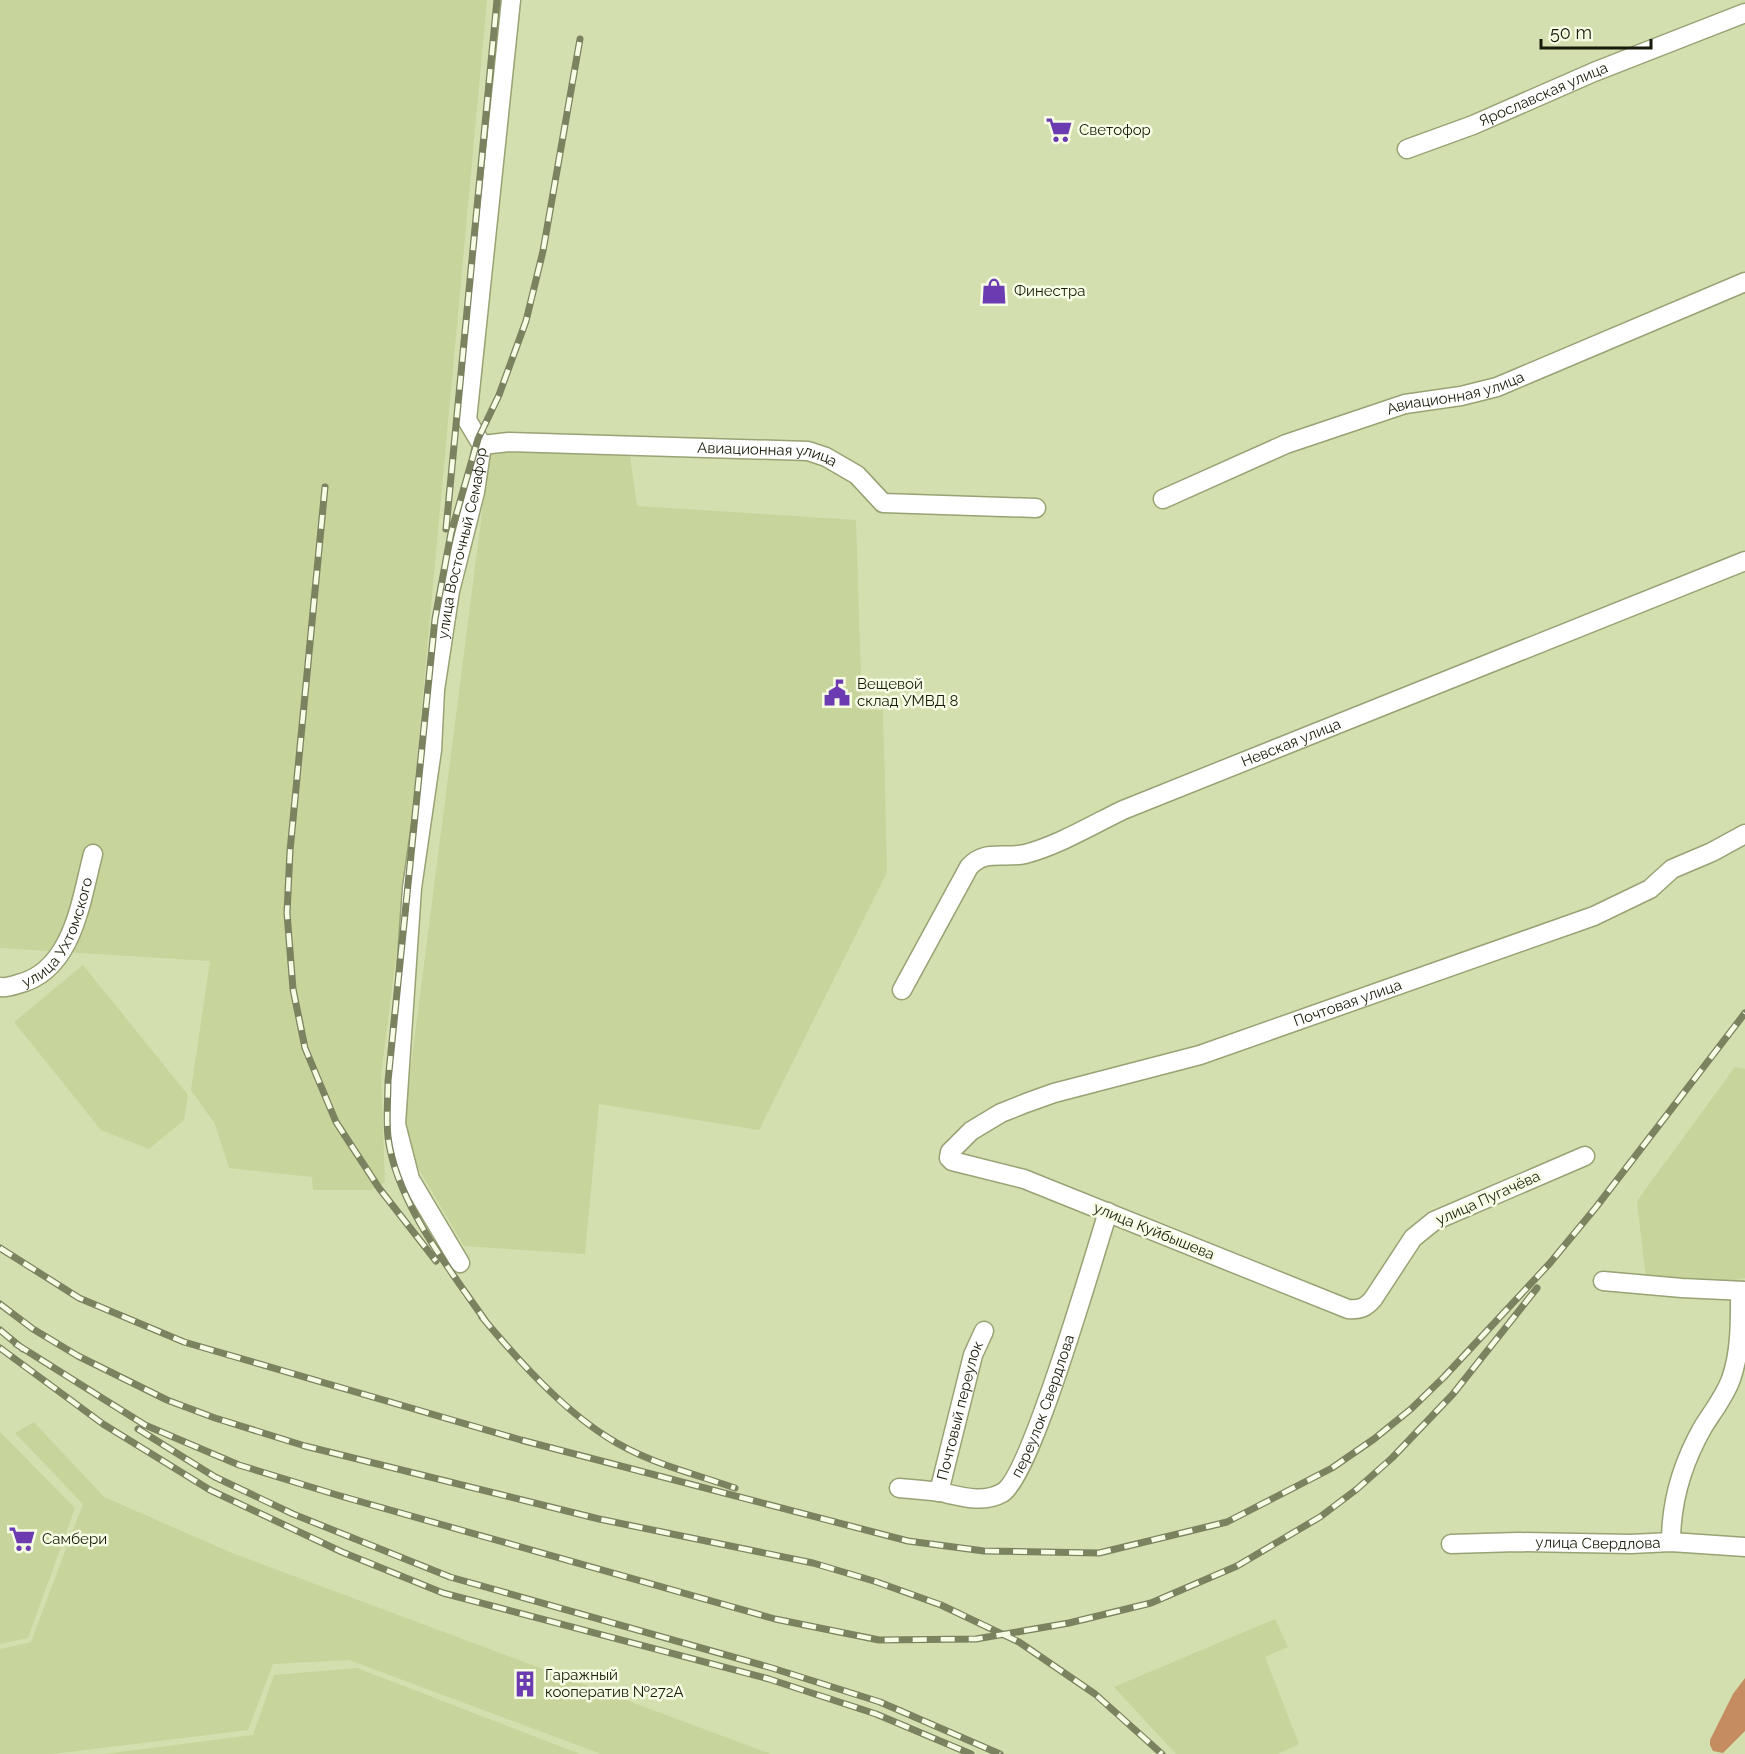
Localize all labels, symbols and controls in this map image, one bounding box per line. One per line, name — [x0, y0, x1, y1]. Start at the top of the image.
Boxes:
scale bar — [1541, 12, 1650, 50]
text: 50 m — [1550, 22, 1592, 43]
street label: Ярославская улица — [1476, 59, 1610, 130]
supermarket icon: Светофор — [1044, 115, 1074, 145]
place label: Светофор — [1079, 121, 1151, 139]
shop icon: Финестра — [979, 276, 1009, 306]
place label: Финестра — [1014, 282, 1085, 300]
street label: Авиационная улица — [1384, 368, 1527, 419]
street label: Авиационная улица — [697, 439, 840, 470]
street label: улица Восточный Семафор — [434, 446, 491, 640]
place label: Вещевой склад УМВД 8 — [857, 675, 959, 710]
public building icon: Вещевой склад УМВД 8 — [822, 678, 852, 708]
street label: Невская улица — [1239, 715, 1343, 771]
street label: улица Ухтомского — [20, 875, 96, 991]
street label: Почтовая улица — [1291, 976, 1404, 1030]
street label: улица Пугачёва — [1433, 1167, 1543, 1229]
street label: улица Куйбышева — [1091, 1199, 1217, 1263]
street label: переулок Свердлова — [1007, 1332, 1078, 1481]
street label: Почтовый переулок — [933, 1338, 987, 1482]
supermarket icon: Самбери — [7, 1524, 37, 1554]
place label: Самбери — [42, 1530, 107, 1548]
street label: улица Свердлова — [1535, 1533, 1661, 1553]
place label: Гаражный кооператив №272А — [545, 1666, 684, 1701]
building icon: Гаражный кооператив №272А — [510, 1669, 540, 1699]

